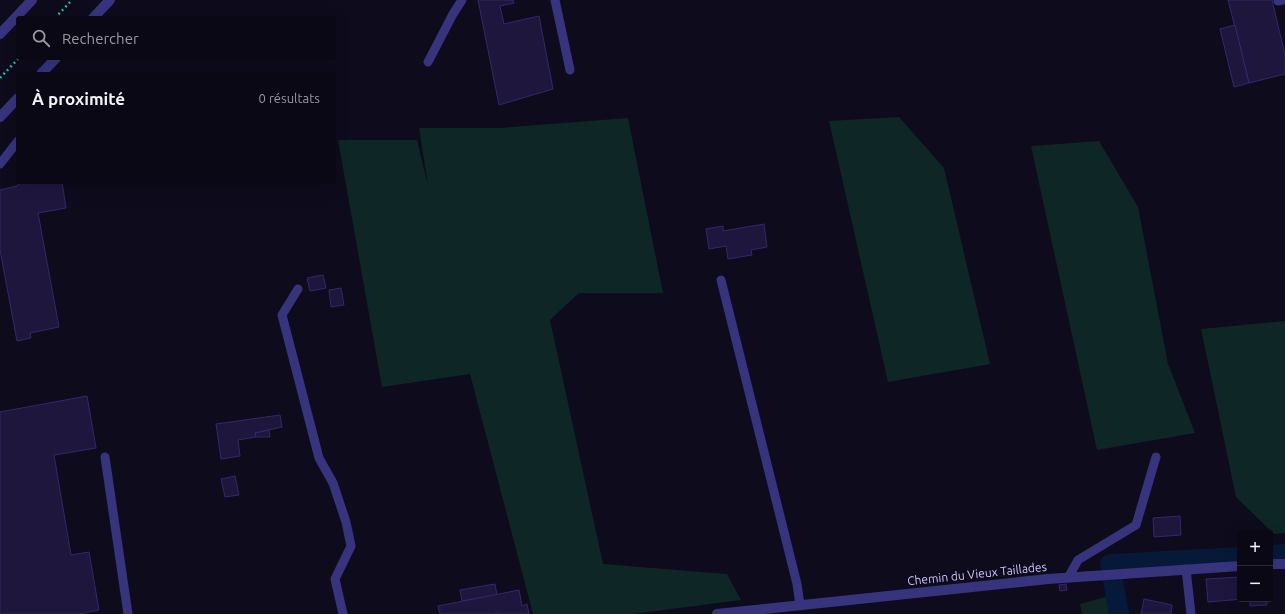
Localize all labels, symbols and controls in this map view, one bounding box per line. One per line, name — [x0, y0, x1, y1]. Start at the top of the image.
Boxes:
search box — [16, 16, 336, 60]
icon: search — [30, 27, 52, 49]
text: Rechercher — [62, 30, 139, 47]
text: À proximité — [32, 89, 125, 108]
text: 0 résultats — [259, 91, 320, 105]
map controls — [1237, 530, 1273, 602]
button: + — [1237, 530, 1273, 566]
street label: Chemin du Vieux Taillades — [907, 560, 1047, 587]
button: − — [1237, 566, 1273, 602]

